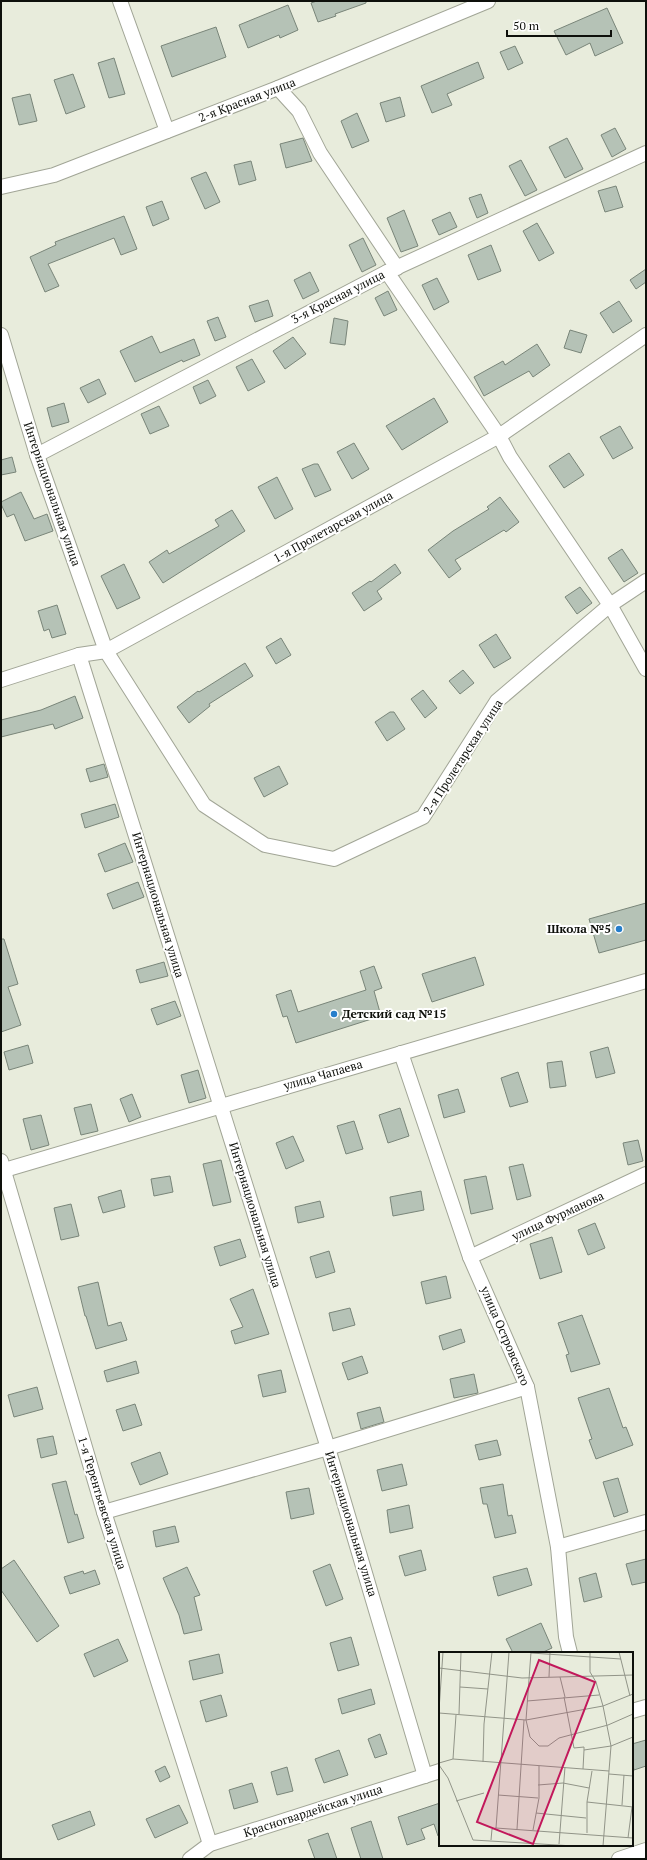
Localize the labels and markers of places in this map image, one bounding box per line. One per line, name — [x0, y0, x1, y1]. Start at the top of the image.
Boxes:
place label: Школа №5 — [547, 921, 611, 936]
marker: Школа №5 — [614, 924, 624, 934]
place label: Детский сад №15 — [342, 1006, 446, 1021]
marker: Детский сад №15 — [329, 1009, 339, 1019]

